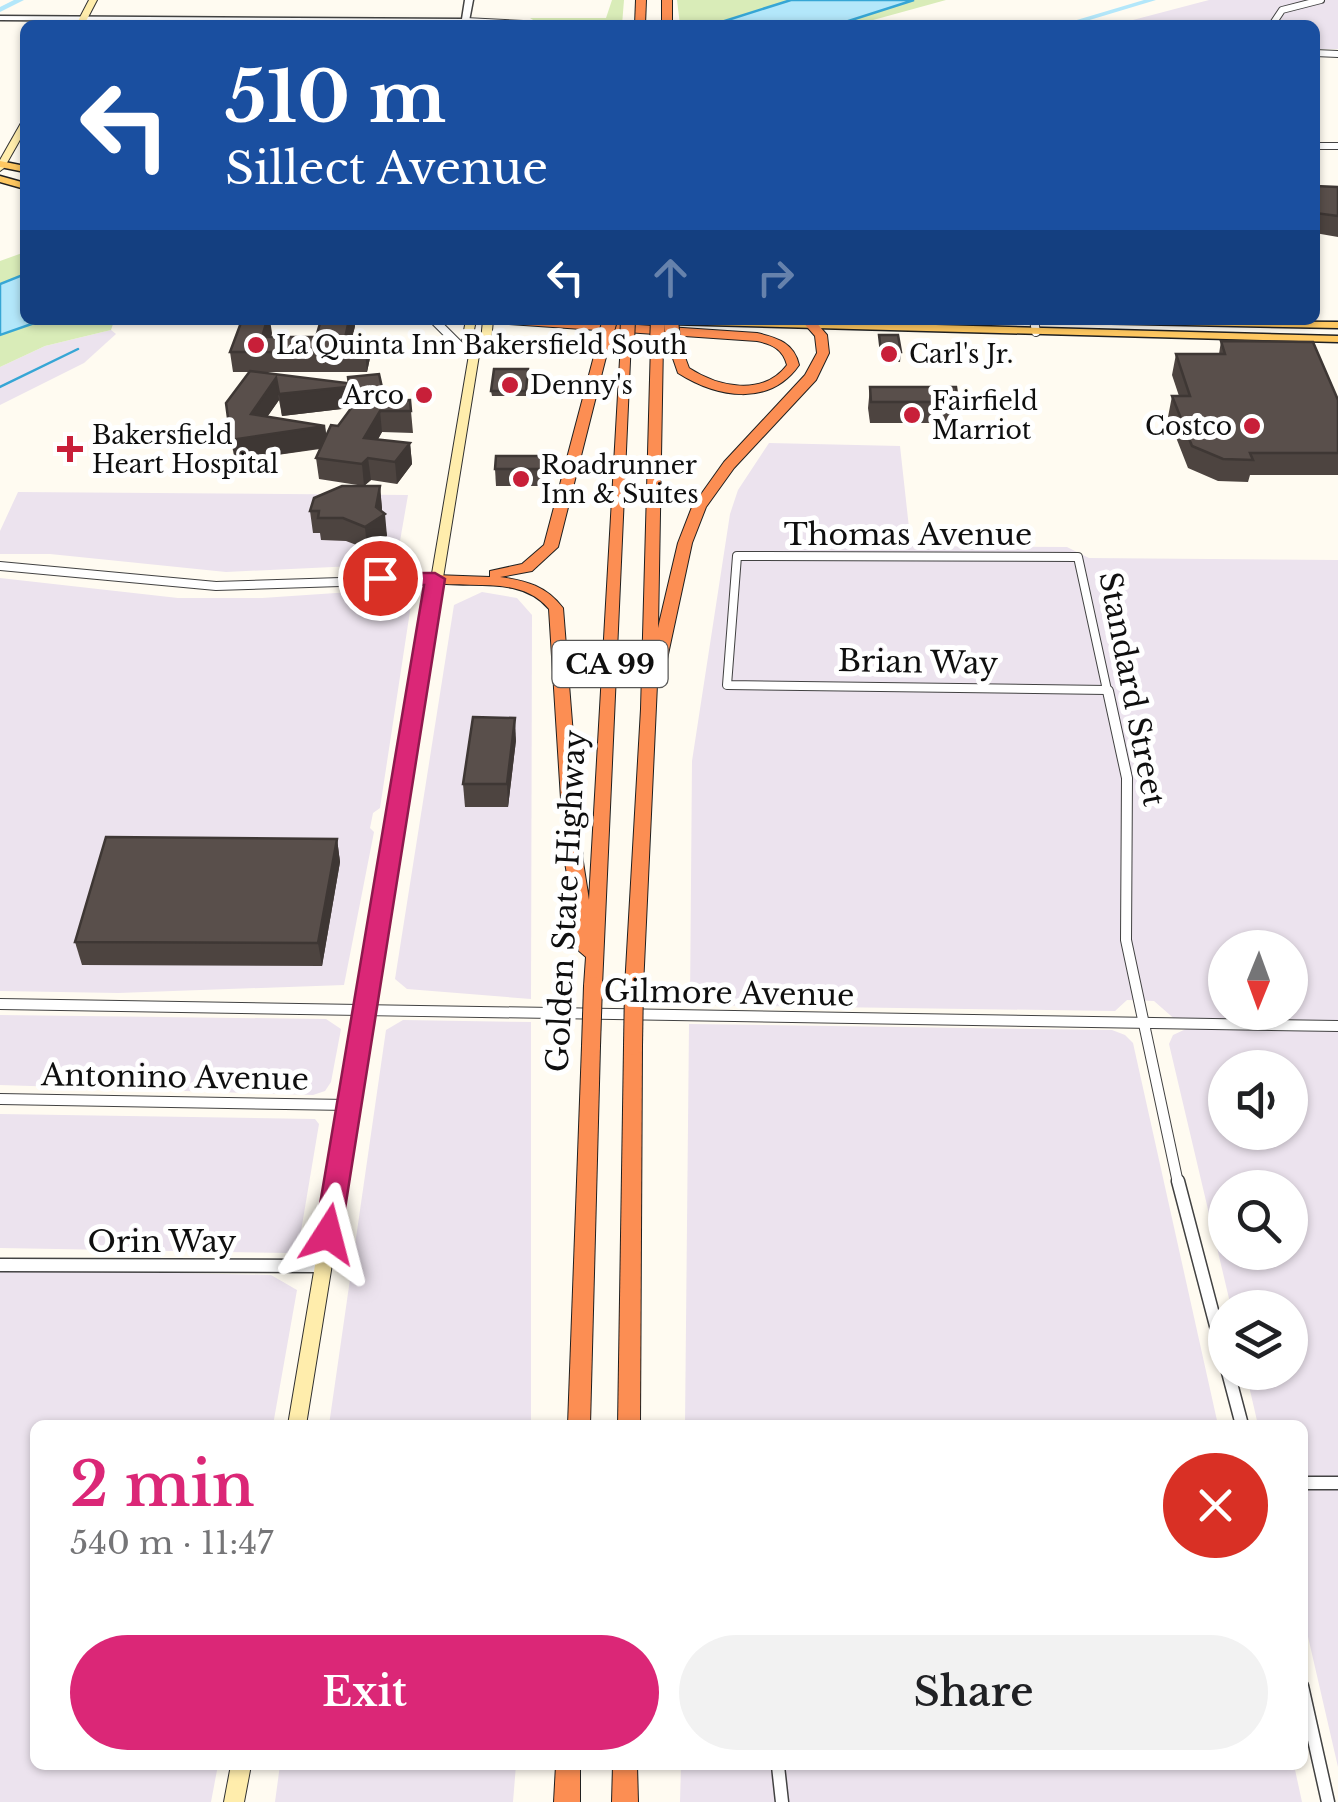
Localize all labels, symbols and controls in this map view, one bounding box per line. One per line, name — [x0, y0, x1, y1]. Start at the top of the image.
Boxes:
text: 510 m — [225, 54, 446, 141]
icon: left — [60, 60, 190, 190]
text: Sillect Avenue — [225, 140, 548, 196]
icon: left — [538, 250, 593, 305]
icon: ahead — [643, 250, 698, 305]
icon: right — [748, 250, 803, 305]
place label: La Quinta Inn Bakersfield South — [276, 330, 687, 361]
marker: La Quinta Inn Bakersfield South — [245, 334, 267, 356]
place label: Carl's Jr. — [909, 339, 1013, 370]
marker: Carl's Jr. — [878, 343, 900, 365]
place label: Denny's — [530, 370, 633, 401]
marker: Denny's — [499, 374, 521, 396]
place label: Arco — [342, 380, 404, 411]
marker: Arco — [413, 384, 435, 406]
place label: Fairfield Marriot — [932, 386, 1038, 446]
marker: Fairfield Marriot — [901, 404, 923, 426]
place label: Costco — [1145, 411, 1232, 442]
marker: Costco — [1241, 415, 1263, 437]
place label: Bakersfield Heart Hospital — [92, 420, 278, 480]
marker: Bakersfield Heart Hospital — [57, 436, 83, 462]
place label: Roadrunner Inn & Suites — [541, 450, 699, 510]
marker: Roadrunner Inn & Suites — [510, 468, 532, 490]
street label: Thomas Avenue — [784, 516, 1032, 553]
pin — [338, 536, 423, 621]
icon: arrive — [353, 551, 408, 606]
street label: Standard Street — [1091, 569, 1173, 810]
road number: CA 99 — [552, 641, 668, 687]
street label: Brian Way — [838, 642, 998, 682]
street label: Golden State Highway — [539, 729, 593, 1073]
north arrow — [1208, 930, 1308, 1030]
map controls — [1208, 930, 1308, 1390]
street label: Gilmore Avenue — [603, 972, 855, 1014]
button: sound — [1208, 1050, 1308, 1150]
street label: Antonino Avenue — [40, 1056, 309, 1098]
button: search — [1208, 1170, 1308, 1270]
position arrow — [276, 1182, 380, 1286]
street label: Orin Way — [88, 1223, 236, 1260]
button: layers — [1208, 1290, 1308, 1390]
text: 2 min — [70, 1448, 255, 1522]
button: close — [1163, 1453, 1268, 1558]
text: 540 m · 11:47 — [70, 1523, 273, 1563]
button: Exit — [70, 1635, 659, 1750]
button: Share — [679, 1635, 1268, 1750]

